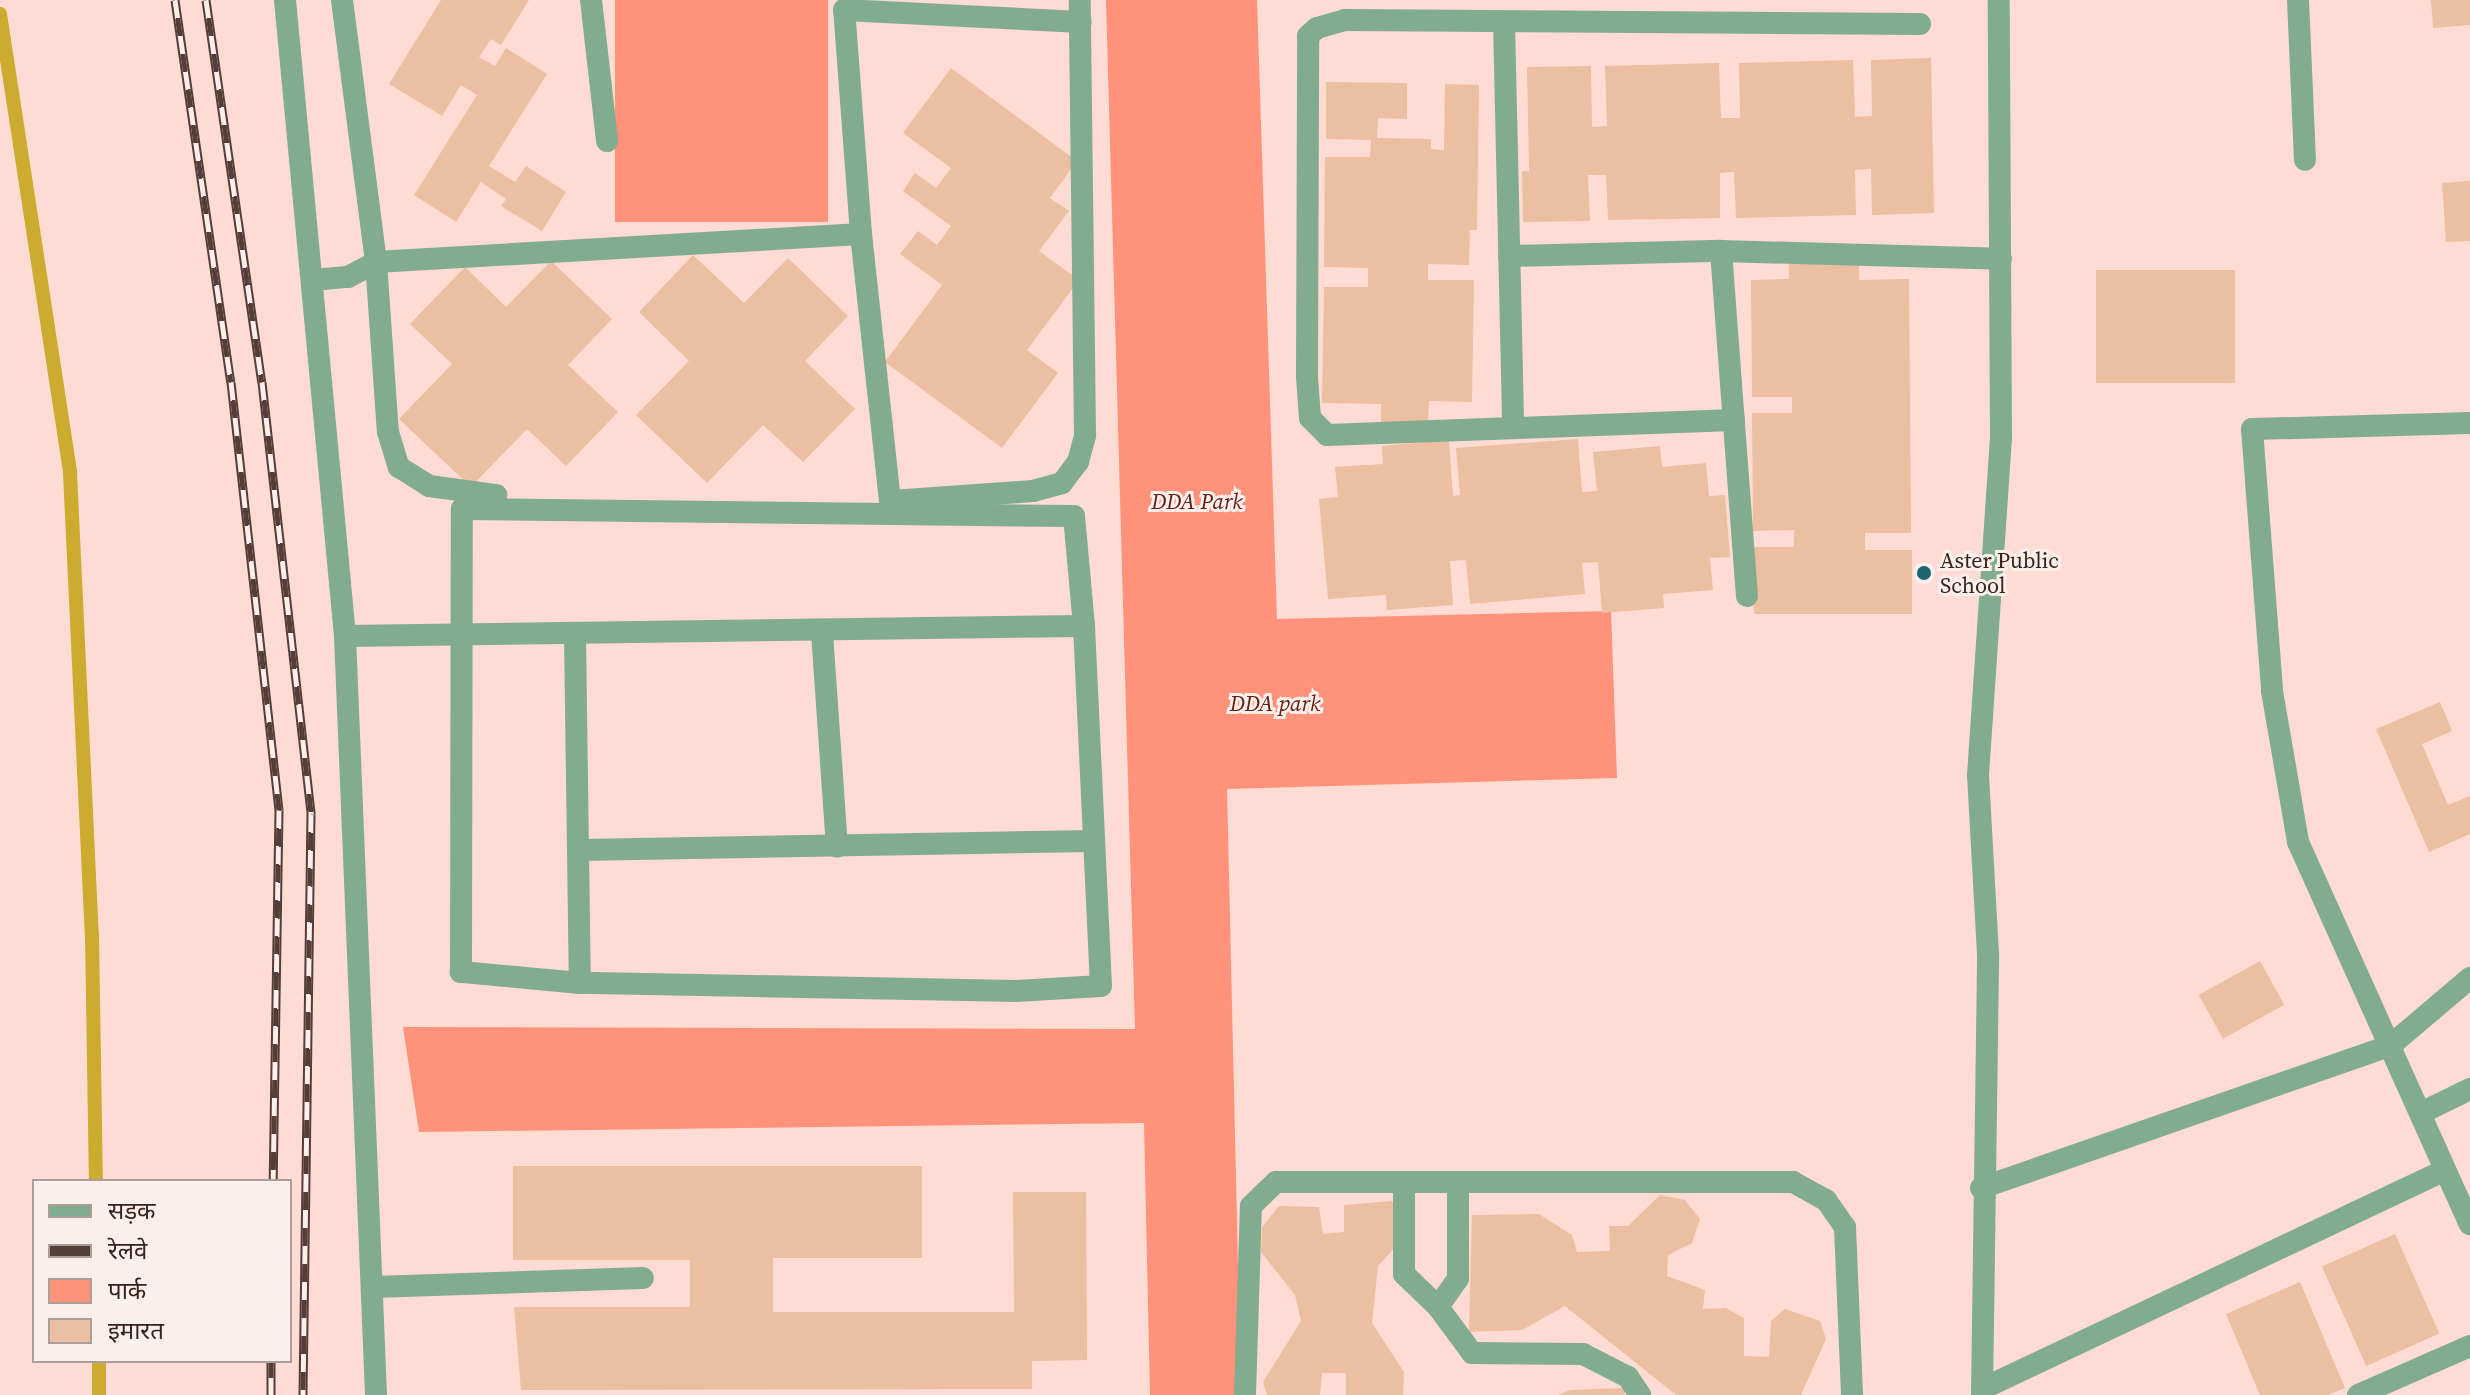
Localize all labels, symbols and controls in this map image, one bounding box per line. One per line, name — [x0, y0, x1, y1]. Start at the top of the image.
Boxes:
park label: DDA Park — [1151, 489, 1243, 515]
place label: Aster Public School — [1940, 547, 2059, 598]
marker: Aster Public School — [1915, 564, 1933, 582]
park label: DDA park — [1230, 691, 1320, 717]
legend — [32, 1179, 292, 1363]
text: सड़क — [108, 1194, 156, 1227]
text: रेलवे — [108, 1234, 147, 1267]
text: पार्क — [108, 1274, 146, 1307]
text: इमारत — [108, 1314, 164, 1347]

